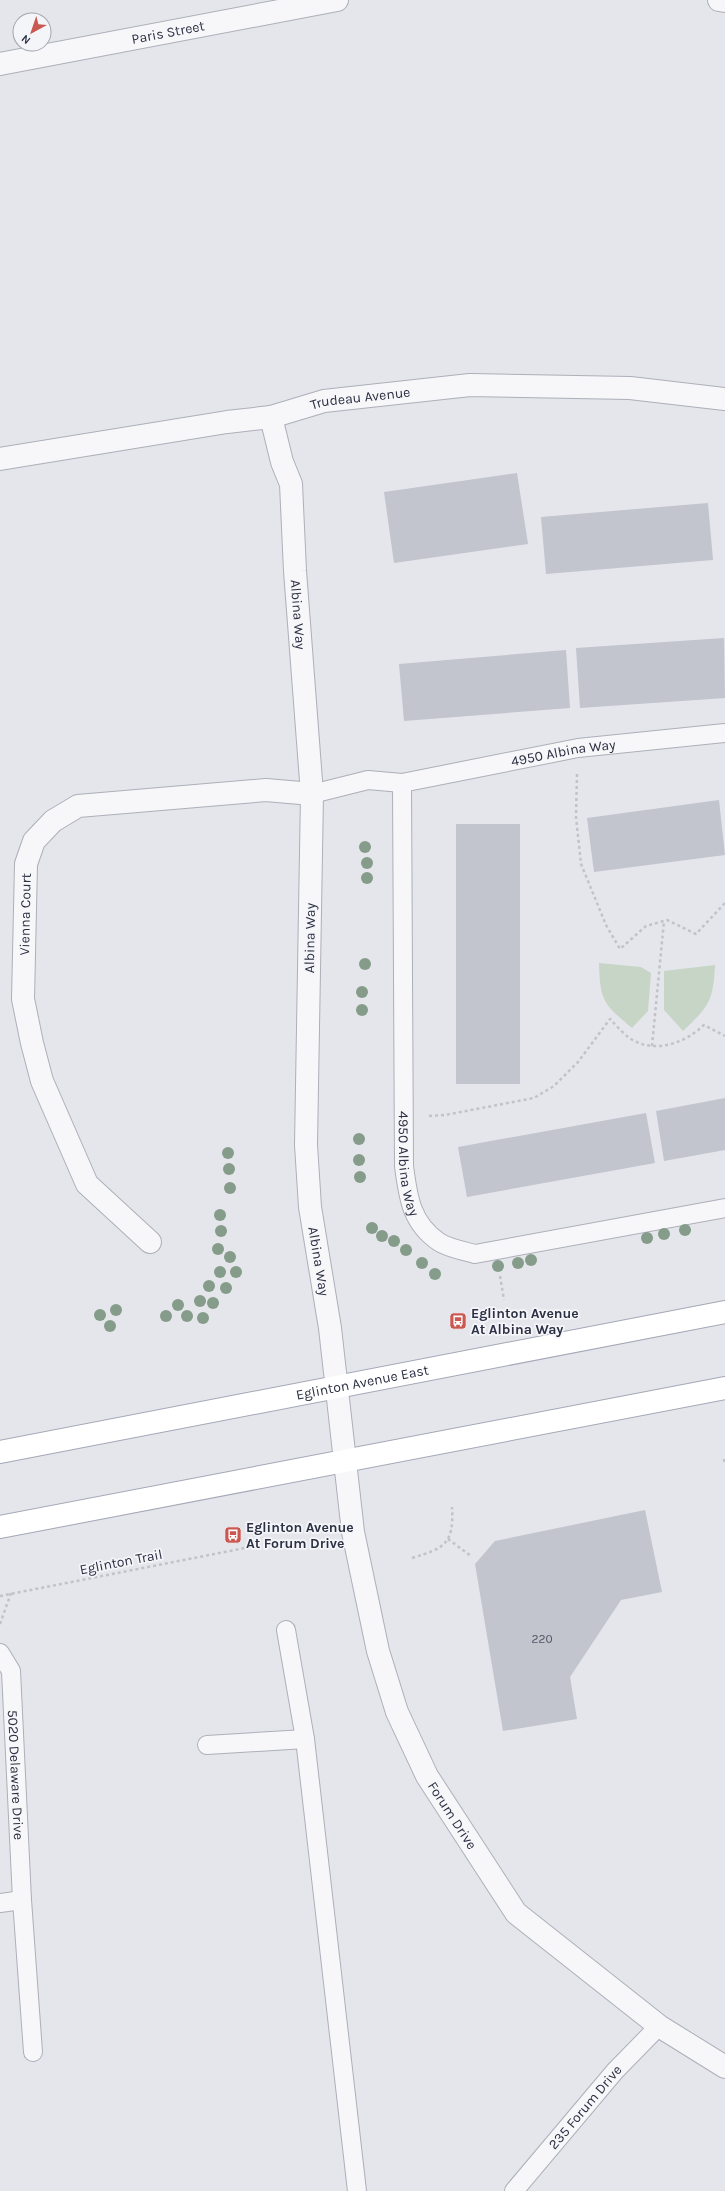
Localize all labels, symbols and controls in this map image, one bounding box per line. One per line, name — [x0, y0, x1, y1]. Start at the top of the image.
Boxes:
north arrow — [12, 12, 52, 52]
street label: Paris Street — [130, 17, 206, 47]
text: N — [19, 32, 33, 47]
street label: Trudeau Avenue — [308, 383, 411, 413]
street label: Albina Way — [287, 579, 310, 651]
street label: 4950 Albina Way — [509, 736, 617, 770]
street label: Vienna Court — [15, 873, 34, 956]
street label: Albina Way — [301, 902, 319, 973]
street label: 4950 Albina Way — [395, 1111, 423, 1219]
street label: Albina Way — [305, 1225, 333, 1298]
place label: Eglinton Avenue At Albina Way — [471, 1305, 579, 1338]
bus stop icon: Eglinton Avenue At Albina Way — [448, 1311, 468, 1331]
street label: Eglinton Avenue East — [295, 1361, 430, 1403]
place label: Eglinton Avenue At Forum Drive — [246, 1519, 354, 1552]
bus stop icon: Eglinton Avenue At Forum Drive — [223, 1525, 243, 1545]
street label: Eglinton Trail — [78, 1546, 164, 1578]
house number: 220 — [531, 1632, 553, 1646]
street label: 5020 Delaware Drive — [4, 1709, 28, 1840]
street label: Forum Drive — [424, 1778, 481, 1852]
street label: 235 Forum Drive — [545, 2061, 625, 2152]

